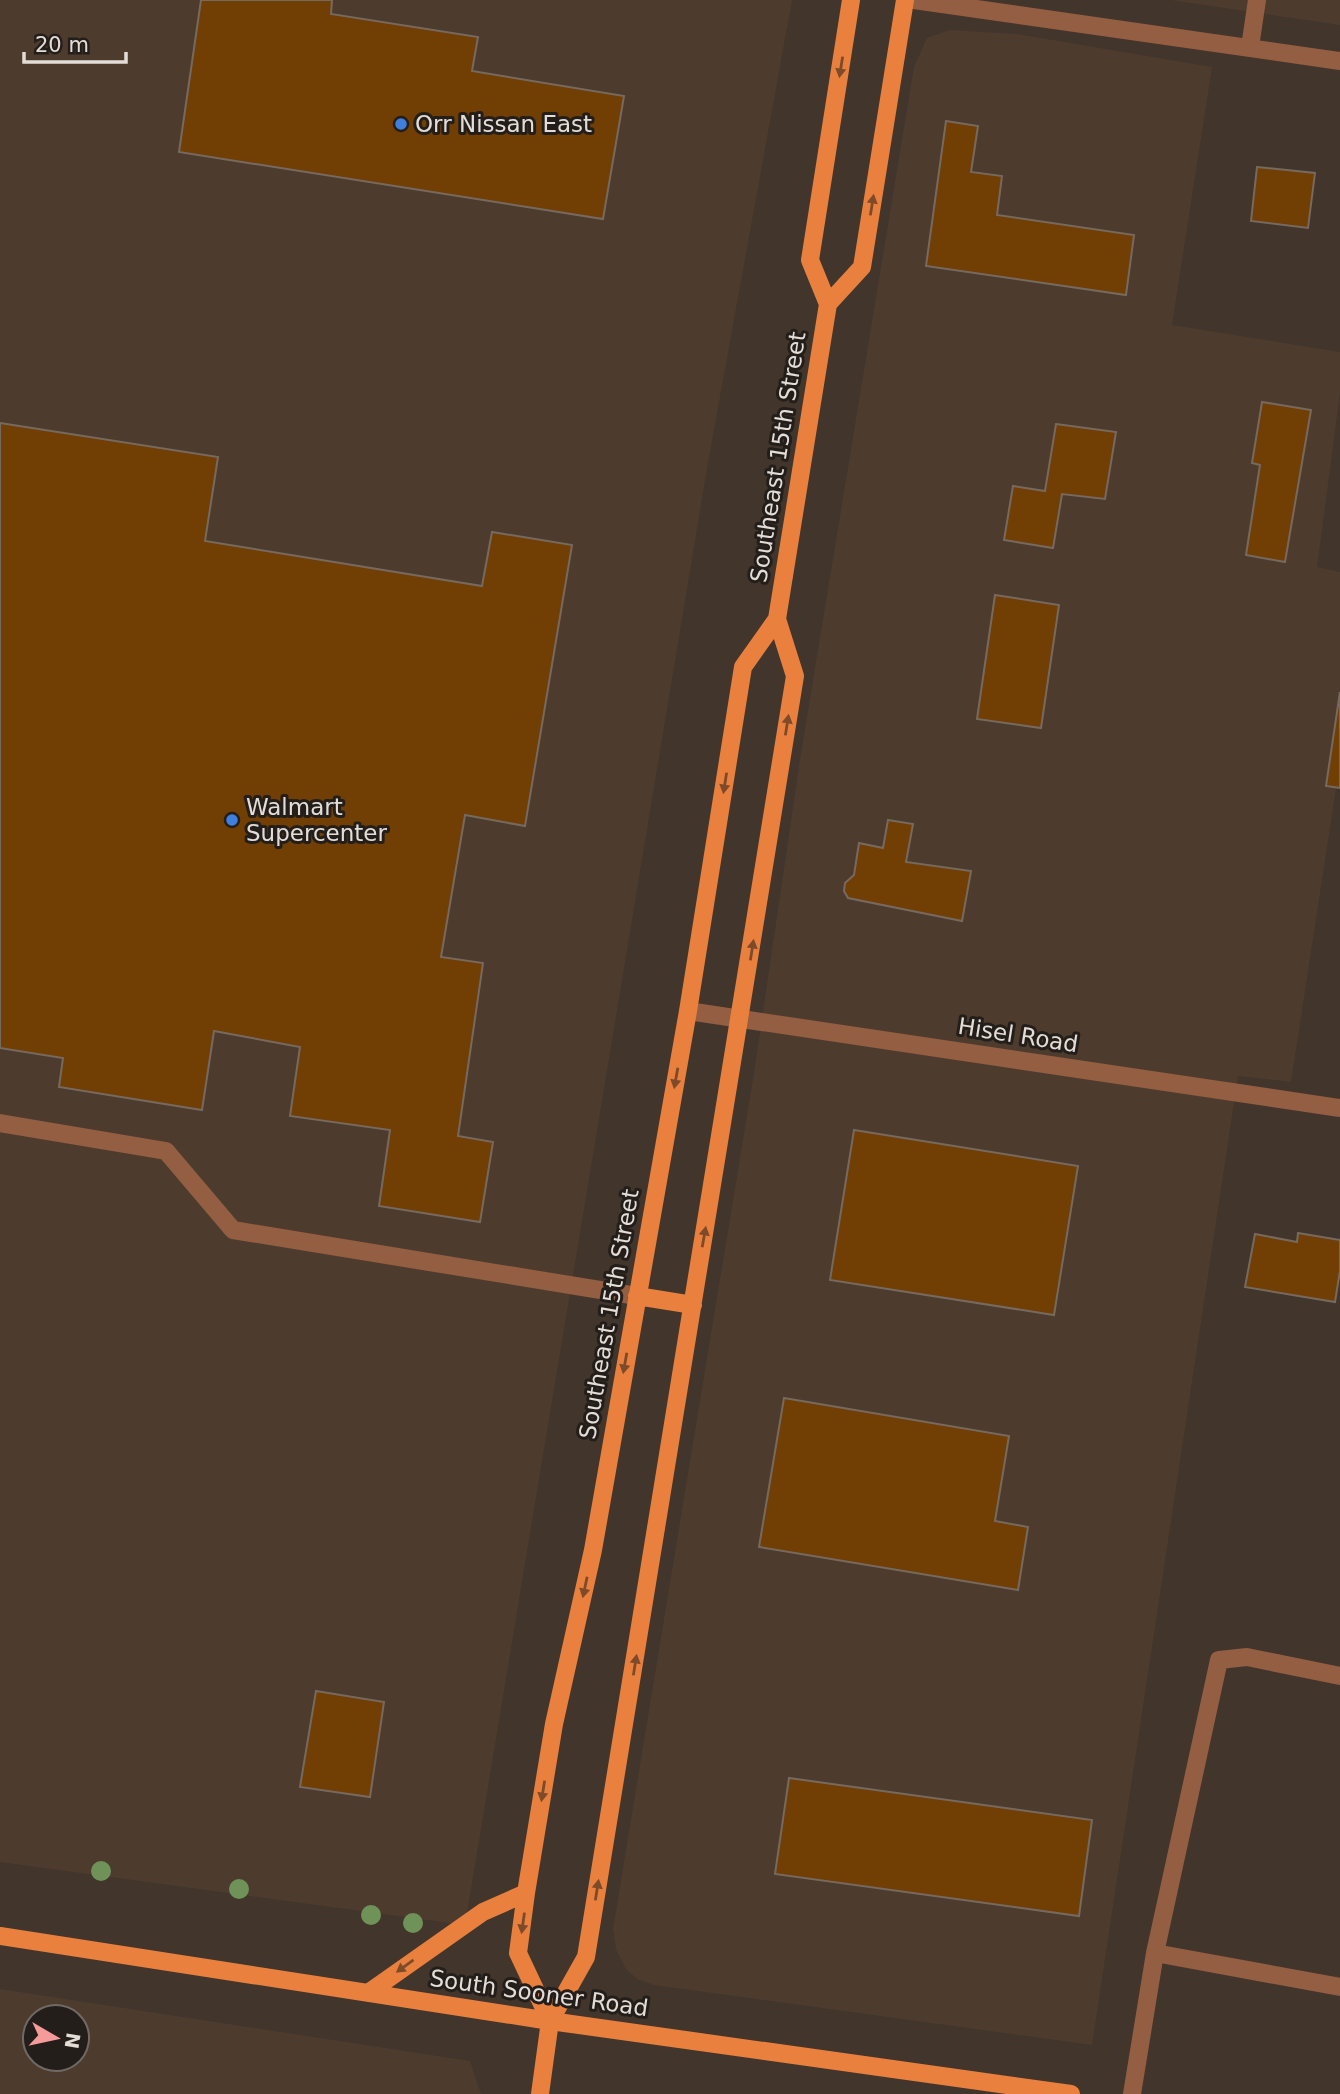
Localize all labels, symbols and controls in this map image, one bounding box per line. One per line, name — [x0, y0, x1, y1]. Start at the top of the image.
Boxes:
scale bar — [24, 21, 126, 65]
text: 20 m — [35, 33, 89, 57]
one-way arrow — [835, 56, 846, 78]
place label: Orr Nissan East — [415, 111, 592, 137]
marker: Orr Nissan East — [393, 116, 409, 132]
one-way arrow — [866, 194, 877, 216]
street label: Southeast 15th Street — [745, 330, 811, 584]
one-way arrow — [782, 714, 793, 736]
one-way arrow — [720, 772, 731, 794]
place label: Walmart Supercenter — [246, 794, 387, 846]
marker: Walmart Supercenter — [224, 812, 240, 828]
one-way arrow — [747, 939, 758, 961]
street label: Hisel Road — [956, 1013, 1080, 1057]
one-way arrow — [670, 1067, 681, 1089]
street label: Southeast 15th Street — [574, 1187, 644, 1441]
one-way arrow — [699, 1226, 710, 1248]
one-way arrow — [619, 1352, 630, 1374]
one-way arrow — [579, 1576, 590, 1598]
one-way arrow — [630, 1654, 641, 1676]
one-way arrow — [537, 1780, 548, 1802]
one-way arrow — [592, 1879, 603, 1901]
one-way arrow — [517, 1912, 528, 1934]
one-way arrow — [396, 1959, 414, 1973]
street label: South Sooner Road — [428, 1965, 650, 2021]
north arrow — [21, 2003, 91, 2073]
text: N — [61, 2031, 85, 2050]

